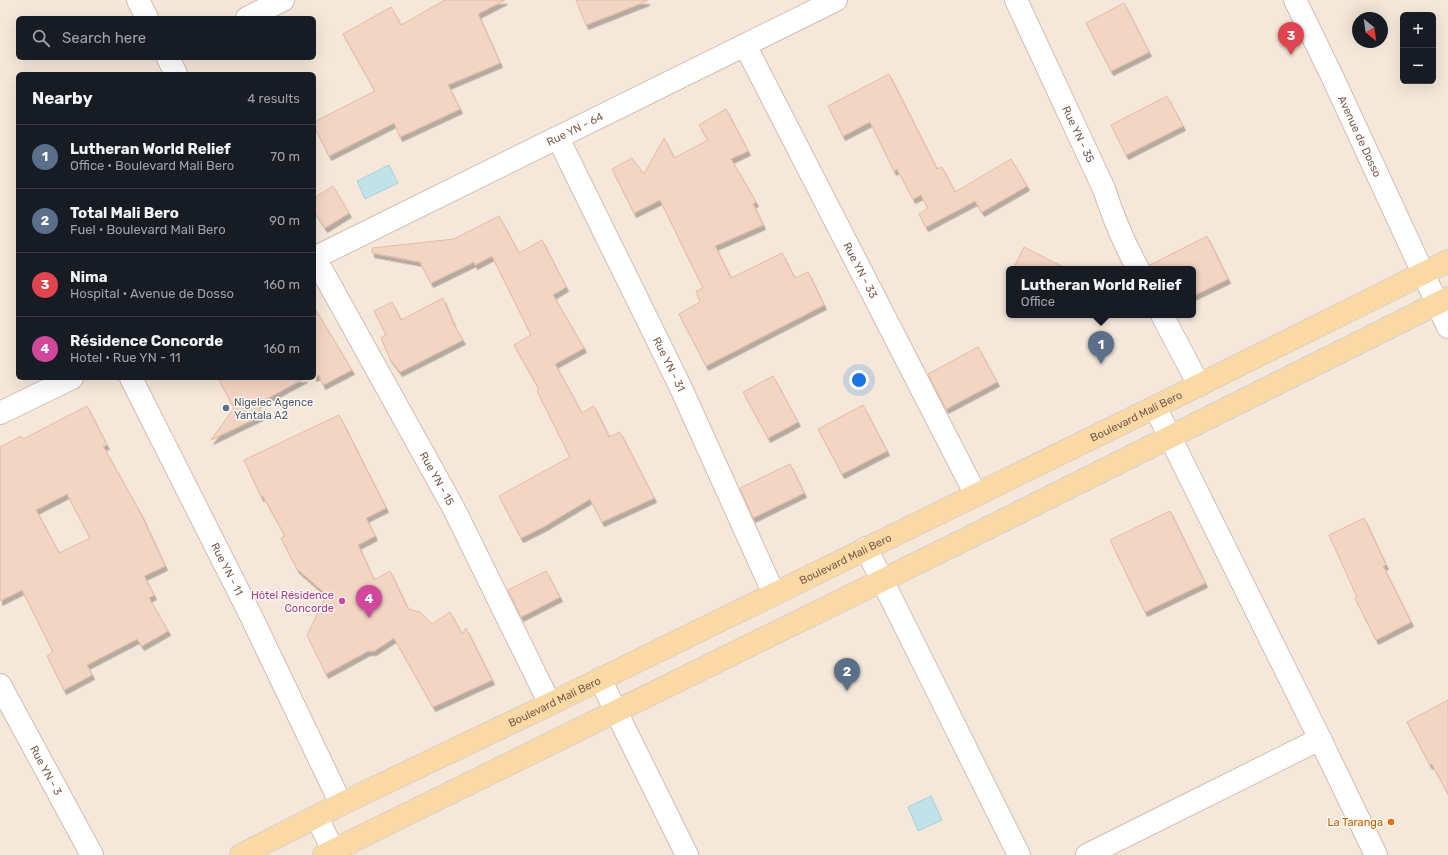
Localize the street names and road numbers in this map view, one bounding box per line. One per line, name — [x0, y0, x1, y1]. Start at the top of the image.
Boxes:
street label: Avenue de Dosso — [1335, 94, 1384, 179]
street label: Rue YN - 35 — [1060, 104, 1097, 165]
street label: Rue YN - 64 — [544, 110, 605, 148]
street label: Rue YN - 33 — [841, 240, 880, 301]
street label: Rue YN - 31 — [650, 335, 688, 393]
street label: Boulevard Mali Bero — [1088, 388, 1184, 444]
street label: Rue YN - 15 — [417, 449, 457, 508]
street label: Boulevard Mali Bero — [797, 531, 894, 587]
street label: Rue YN - 11 — [209, 541, 246, 598]
street label: Boulevard Mali Bero — [506, 674, 603, 729]
street label: Rue YN - 3 — [27, 743, 65, 798]

